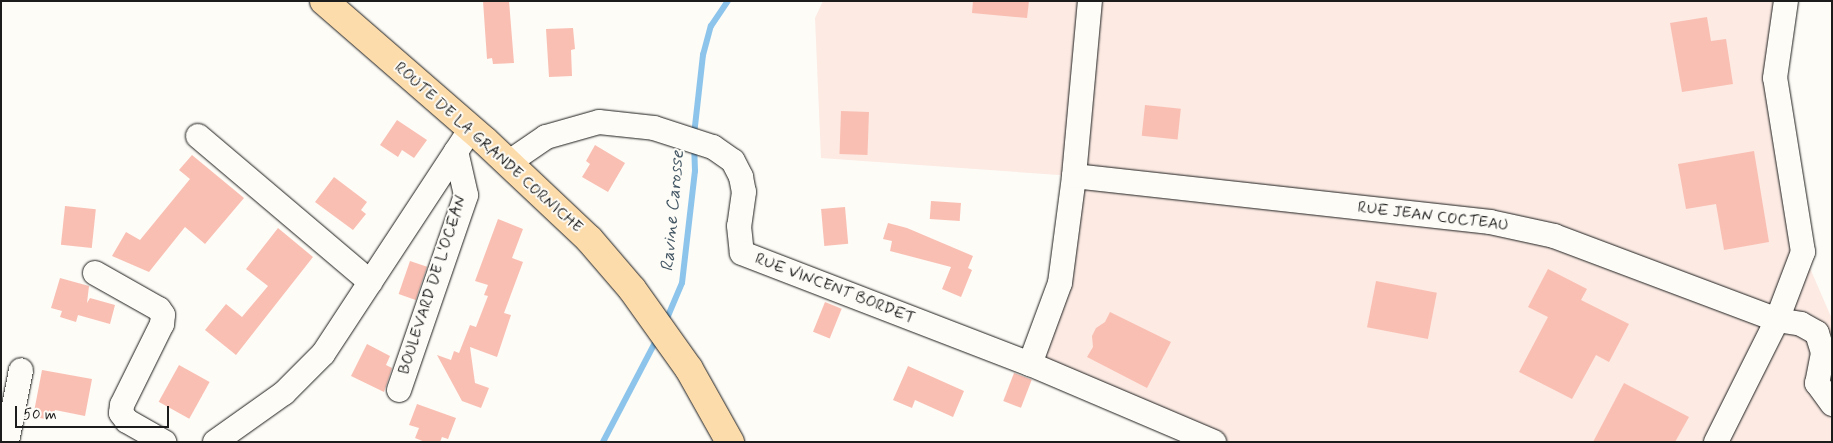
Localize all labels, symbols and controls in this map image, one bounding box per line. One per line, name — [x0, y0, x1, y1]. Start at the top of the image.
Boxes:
street label: ROUTE DE LA GRANDE CORNICHE — [389, 57, 587, 239]
water label: Ravine Carosse — [657, 150, 689, 272]
street label: BOULEVARD DE L'OCEAN — [395, 193, 471, 377]
street label: RUE JEAN COCTEAU — [1356, 198, 1510, 236]
street label: RUE VINCENT BORDET — [750, 249, 920, 329]
scale bar — [18, 396, 171, 428]
text: 50 m — [23, 405, 57, 425]

